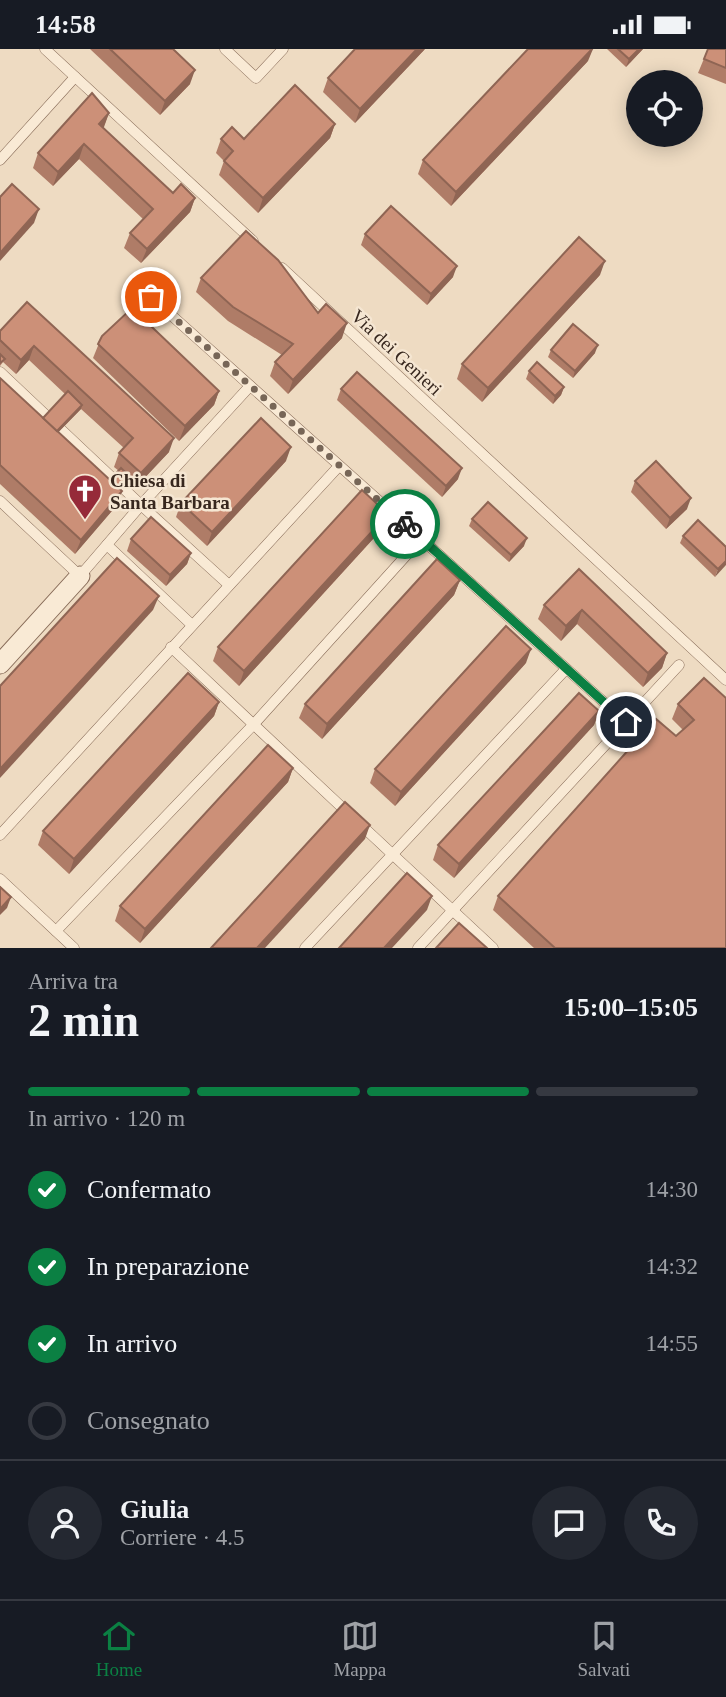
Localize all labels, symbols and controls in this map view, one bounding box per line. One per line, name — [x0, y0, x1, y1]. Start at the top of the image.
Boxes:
text: 14:58 — [35, 10, 96, 39]
map controls — [626, 70, 703, 147]
button: locate — [626, 70, 703, 147]
pin — [121, 267, 181, 327]
icon: bag — [132, 278, 170, 316]
street label: Via dei Genieri — [347, 305, 446, 400]
place label: Chiesa di Santa Barbara — [110, 470, 230, 513]
church icon: Chiesa di Santa Barbara — [66, 472, 104, 521]
courier — [370, 489, 440, 559]
icon: bike — [386, 505, 424, 543]
pin — [596, 692, 656, 752]
icon: home — [607, 703, 645, 741]
text: Arriva tra — [28, 969, 118, 994]
text: 15:00–15:05 — [564, 993, 698, 1022]
text: 2 min — [28, 995, 139, 1046]
text: In arrivo · 120 m — [28, 1106, 185, 1131]
icon: check — [28, 1171, 66, 1209]
text: Confermato — [87, 1175, 211, 1204]
text: 14:30 — [646, 1177, 698, 1202]
icon: check — [28, 1248, 66, 1286]
text: In preparazione — [87, 1252, 249, 1281]
text: 14:32 — [646, 1254, 698, 1279]
icon: check — [28, 1325, 66, 1363]
text: In arrivo — [87, 1329, 177, 1358]
text: 14:55 — [646, 1331, 698, 1356]
text: Consegnato — [87, 1406, 210, 1435]
button: person — [28, 1486, 102, 1560]
button: chat — [532, 1486, 606, 1560]
button: phone — [624, 1486, 698, 1560]
text: Giulia — [120, 1495, 189, 1524]
text: Corriere · 4.5 — [120, 1525, 245, 1550]
tab: Home — [96, 1617, 142, 1681]
tab: Mappa — [333, 1617, 386, 1681]
tab: Salvati — [578, 1617, 630, 1681]

